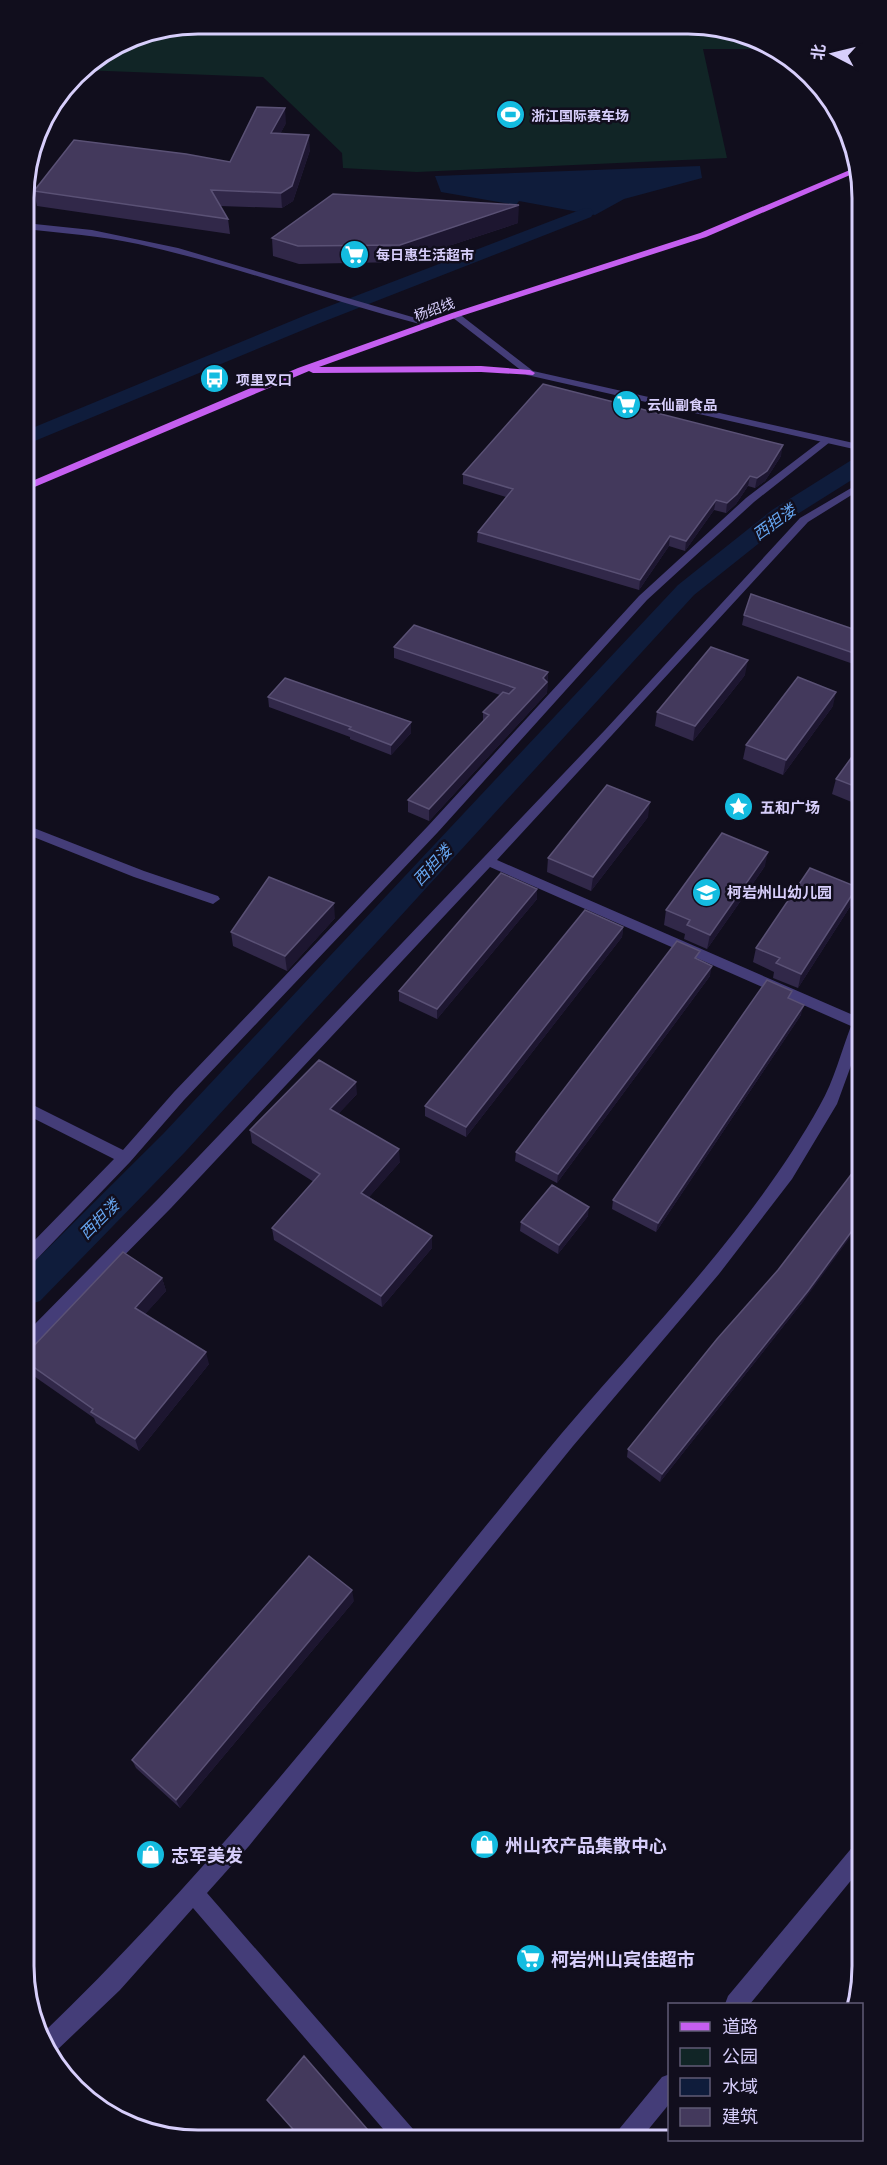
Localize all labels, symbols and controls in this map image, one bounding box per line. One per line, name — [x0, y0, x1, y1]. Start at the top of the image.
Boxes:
north arrow — [803, 24, 863, 84]
text: 北 — [805, 43, 831, 62]
sports icon: 浙江国际赛车场 — [494, 99, 526, 131]
place label: 浙江国际赛车场 — [531, 105, 629, 126]
supermarket icon: 每日惠生活超市 — [339, 238, 371, 270]
place label: 每日惠生活超市 — [376, 244, 474, 265]
street label: 杨绍线 — [411, 292, 457, 326]
bus stop icon: 项里叉口 — [199, 363, 231, 395]
place label: 项里叉口 — [236, 369, 292, 390]
supermarket icon: 云仙副食品 — [610, 388, 642, 420]
place label: 云仙副食品 — [647, 394, 717, 415]
water label: 西担溇 — [748, 497, 802, 546]
place icon: 五和广场 — [723, 791, 755, 823]
place label: 五和广场 — [760, 796, 820, 819]
water label: 西担溇 — [407, 838, 459, 891]
school or university icon: 柯岩州山幼儿园 — [690, 876, 722, 908]
place label: 柯岩州山幼儿园 — [727, 881, 832, 904]
water label: 西担溇 — [74, 1192, 126, 1244]
shop icon: 州山农产品集散中心 — [468, 1829, 500, 1861]
place label: 州山农产品集散中心 — [505, 1832, 667, 1859]
shop icon: 志军美发 — [134, 1839, 166, 1871]
place label: 志军美发 — [171, 1842, 243, 1869]
supermarket icon: 柯岩州山宾佳超市 — [514, 1943, 546, 1975]
place label: 柯岩州山宾佳超市 — [551, 1946, 695, 1973]
legend — [668, 2003, 863, 2141]
text: 道路 — [722, 2013, 758, 2040]
text: 公园 — [722, 2043, 758, 2070]
text: 水域 — [722, 2073, 758, 2100]
text: 建筑 — [722, 2103, 758, 2130]

